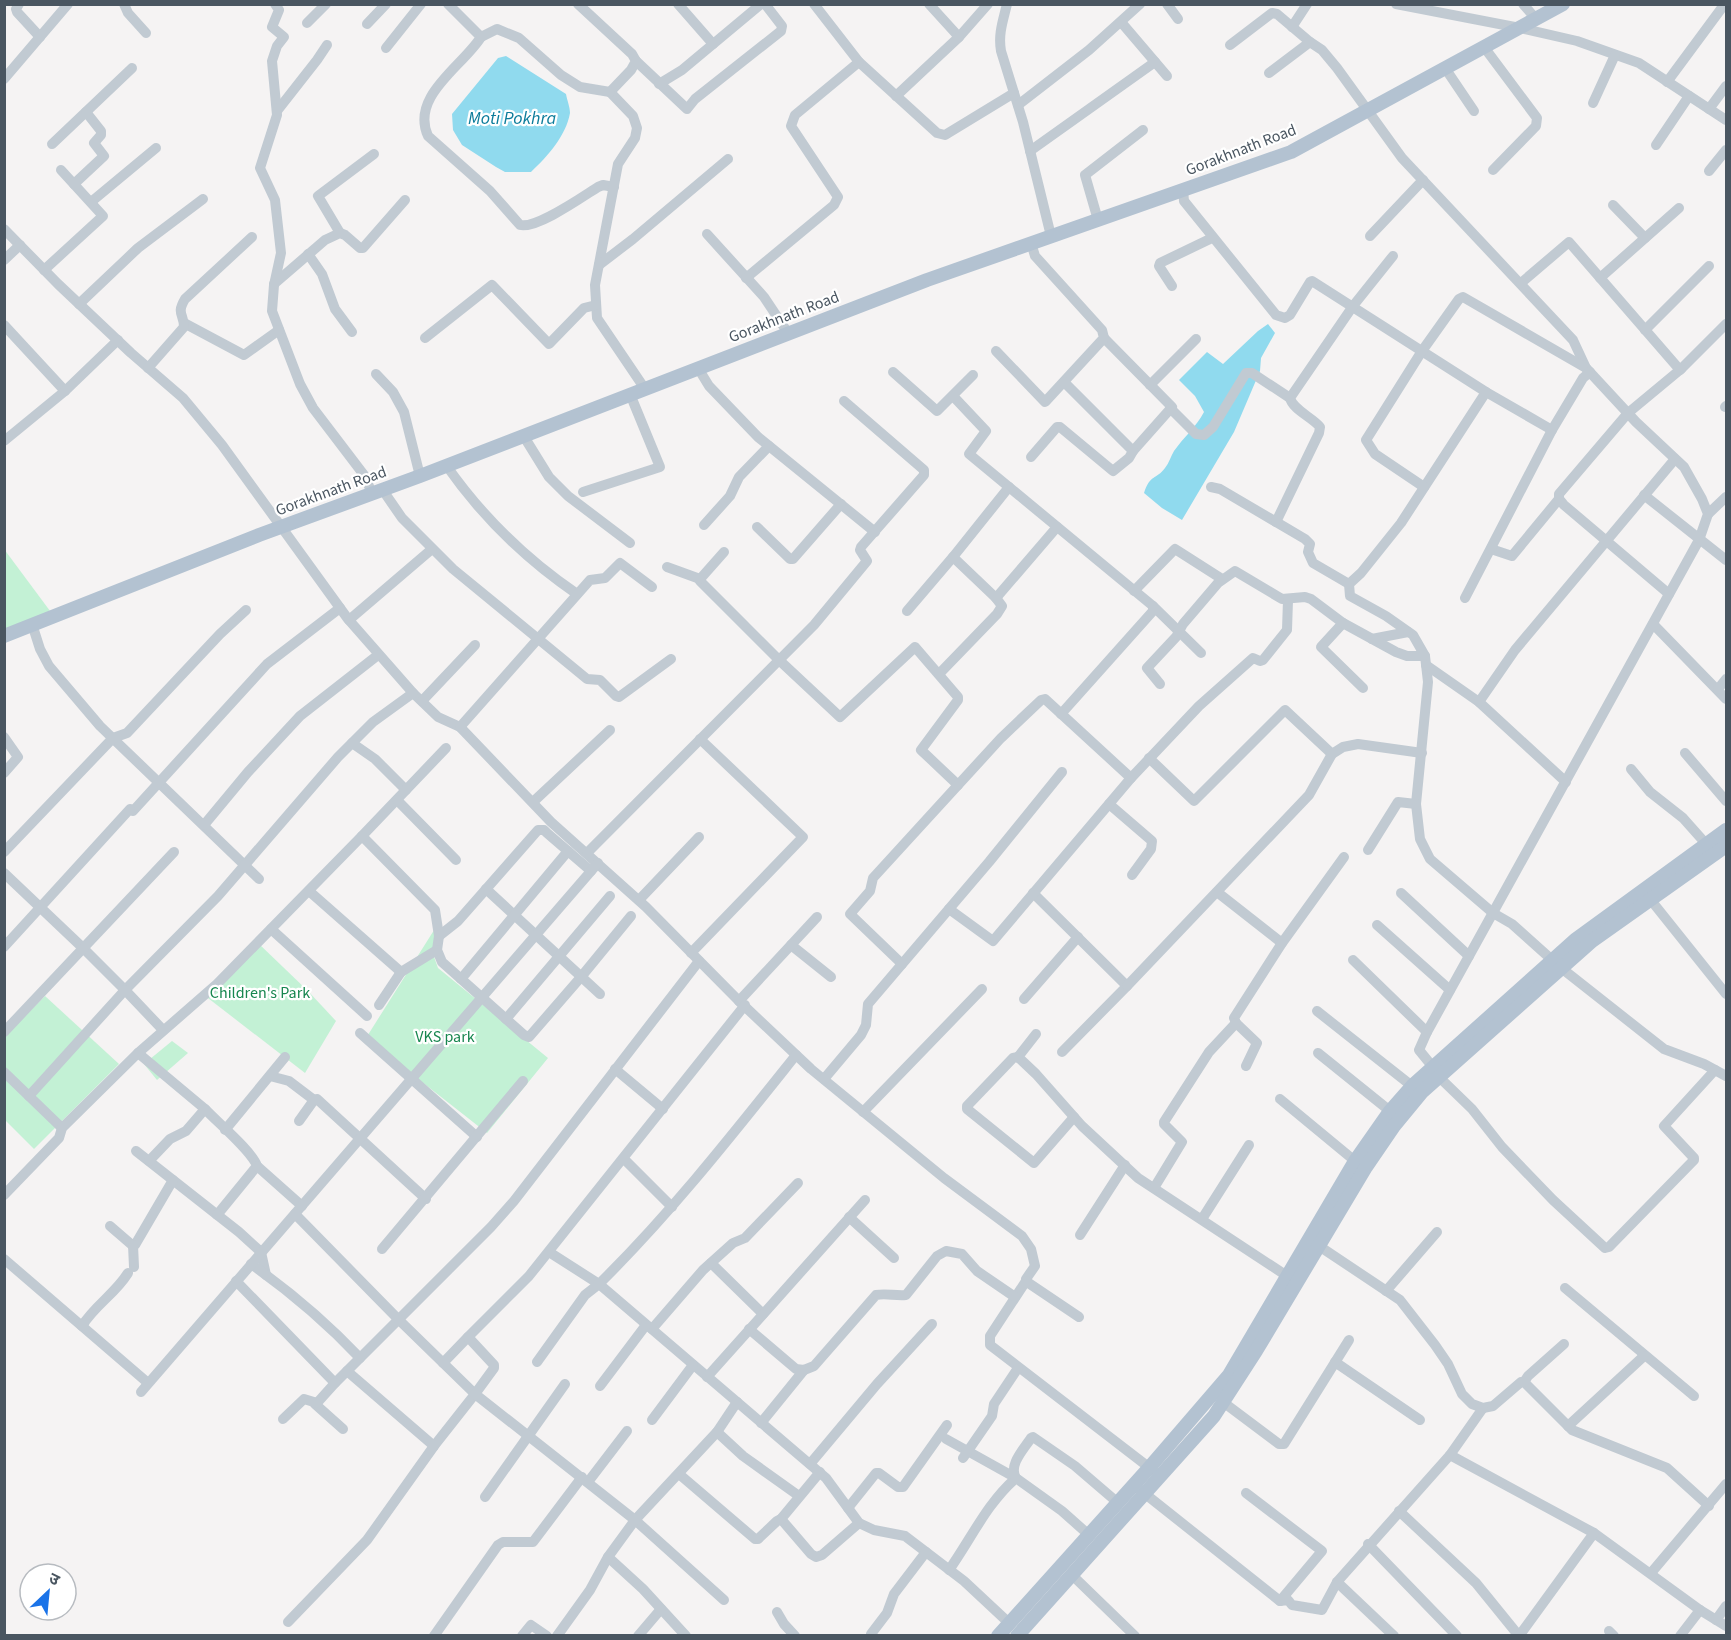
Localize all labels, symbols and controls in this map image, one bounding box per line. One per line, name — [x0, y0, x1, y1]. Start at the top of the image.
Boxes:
water label: Moti Pokhra — [468, 106, 556, 131]
street label: Gorakhnath Road — [1183, 119, 1299, 181]
street label: Gorakhnath Road — [726, 286, 842, 348]
street label: Gorakhnath Road — [272, 461, 390, 521]
park label: Children's Park — [210, 982, 310, 1004]
park label: VKS park — [415, 1026, 475, 1048]
north arrow — [18, 1562, 78, 1622]
text: उ — [45, 1567, 64, 1592]

